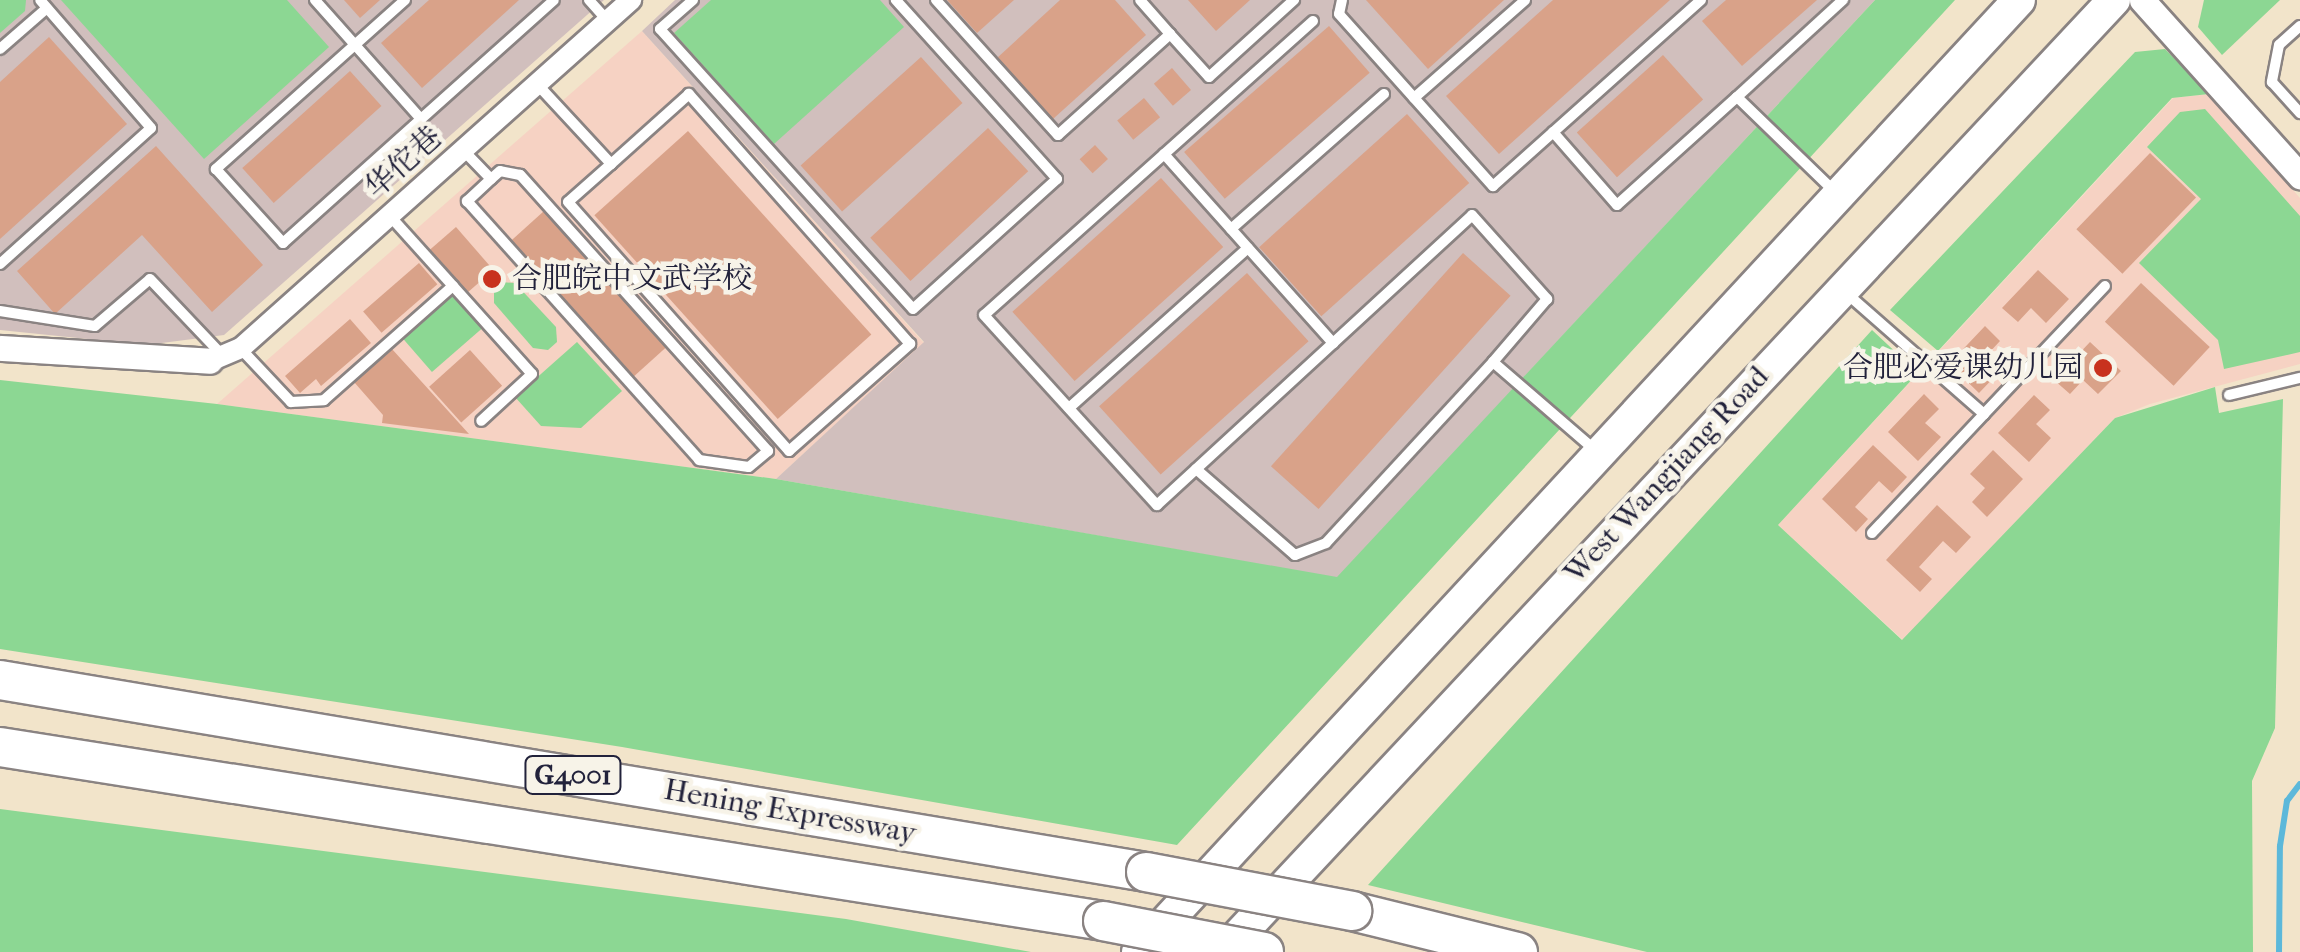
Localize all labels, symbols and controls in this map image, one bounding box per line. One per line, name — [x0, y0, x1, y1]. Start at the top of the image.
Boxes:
street label: 华佗巷 — [359, 120, 449, 206]
place label: 合肥皖中文武学校 — [512, 261, 752, 297]
marker: 合肥皖中文武学校 — [481, 268, 503, 290]
place label: 合肥必爱课幼儿园 — [1843, 350, 2083, 386]
marker: 合肥必爱课幼儿园 — [2092, 357, 2114, 379]
street label: West Wangjiang Road — [1557, 359, 1777, 591]
road number: G4001 — [523, 752, 623, 798]
street label: Hening Expressway — [661, 772, 919, 852]

